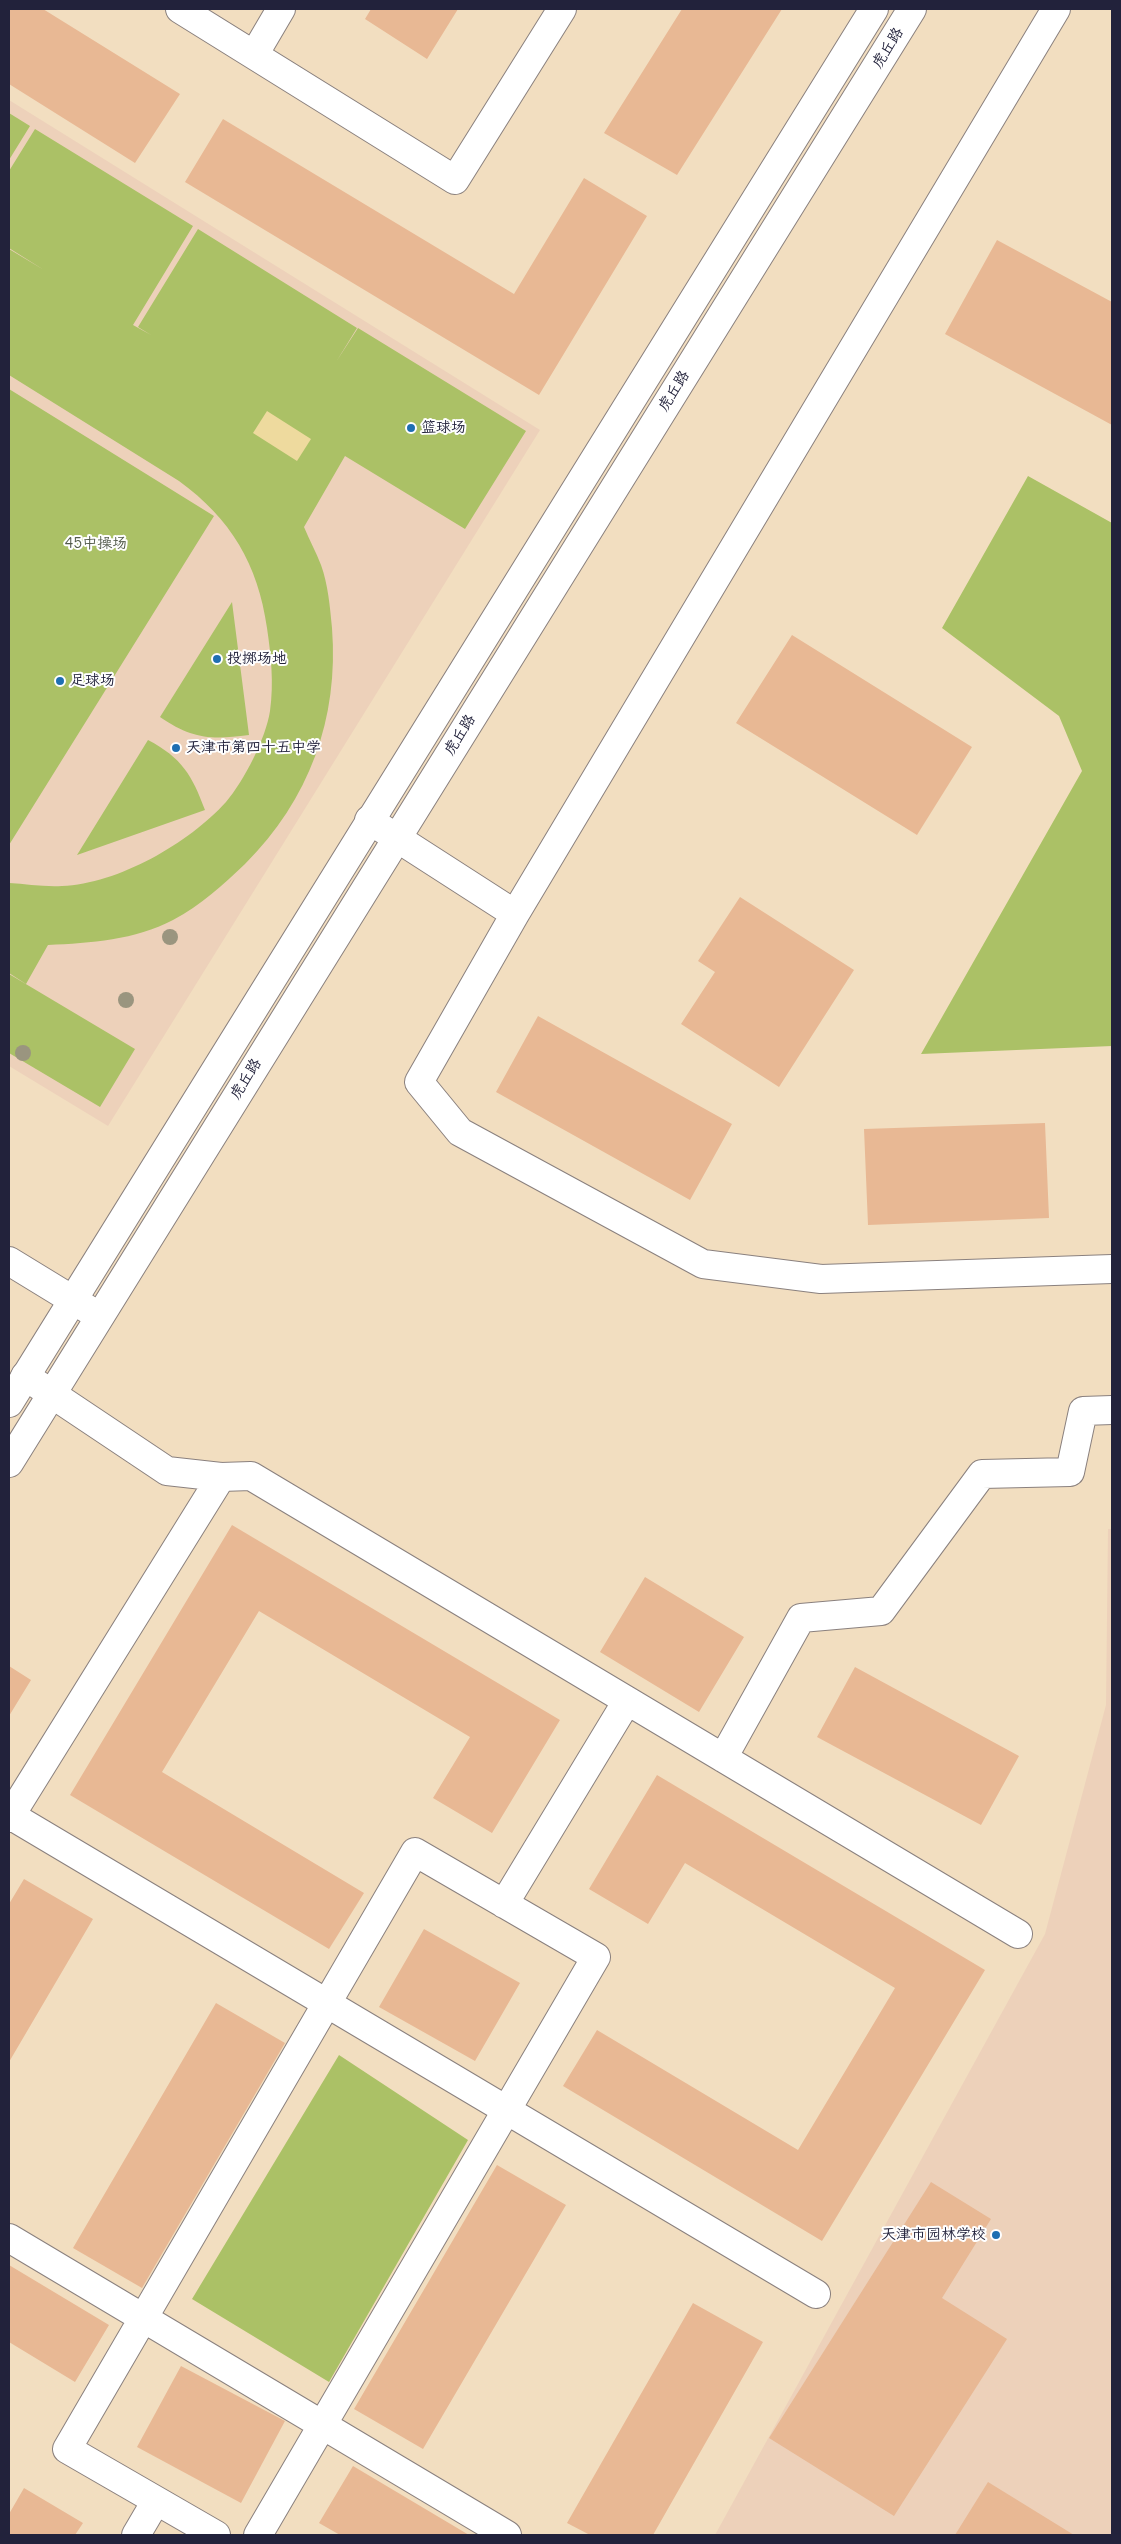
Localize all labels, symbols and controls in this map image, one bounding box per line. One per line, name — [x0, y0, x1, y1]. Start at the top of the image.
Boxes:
street label: 虎丘路 — [868, 24, 908, 72]
street label: 虎丘路 — [654, 367, 694, 415]
place label: 篮球场 — [421, 419, 466, 437]
marker: 篮球场 — [405, 422, 417, 434]
park label: 45中操场 — [65, 535, 127, 553]
place label: 投掷场地 — [227, 650, 287, 668]
marker: 投掷场地 — [211, 653, 223, 665]
place label: 足球场 — [70, 672, 115, 690]
marker: 足球场 — [54, 675, 66, 687]
street label: 虎丘路 — [440, 711, 480, 759]
place label: 天津市第四十五中学 — [186, 739, 321, 757]
marker: 天津市第四十五中学 — [170, 742, 182, 754]
street label: 虎丘路 — [226, 1055, 266, 1103]
place label: 天津市园林学校 — [881, 2226, 986, 2244]
marker: 天津市园林学校 — [990, 2229, 1002, 2241]

